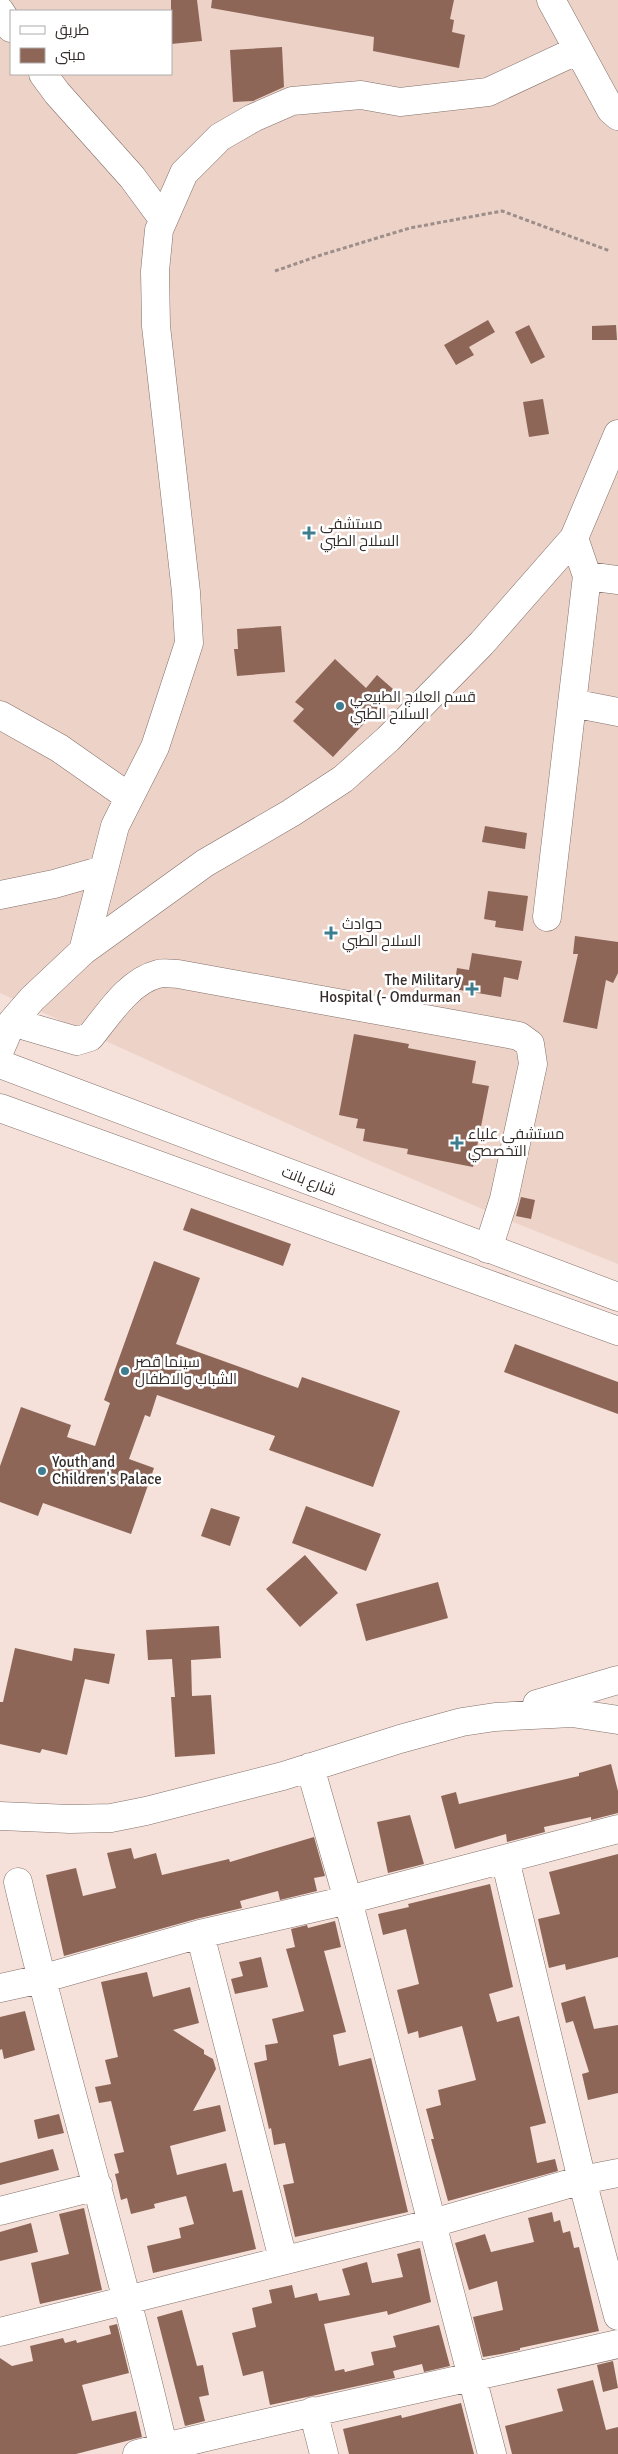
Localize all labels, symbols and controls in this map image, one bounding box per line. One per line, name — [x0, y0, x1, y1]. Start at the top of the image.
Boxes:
legend — [10, 10, 172, 75]
text: طريق — [55, 21, 89, 40]
text: مبنى — [55, 46, 86, 65]
place label: مستشفى السلاح الطبي — [320, 515, 399, 553]
marker: مستشفى السلاح الطبي — [302, 526, 316, 540]
place label: قسم العلاج الطبيعي السلاح الطبي — [350, 688, 476, 726]
marker: قسم العلاج الطبيعي السلاح الطبي — [334, 700, 346, 712]
place label: حوادث السلاح الطبي — [342, 915, 421, 953]
marker: حوادث السلاح الطبي — [324, 926, 338, 940]
place label: The Military Hospital (- Omdurman — [319, 971, 461, 1006]
marker: The Military Hospital (- Omdurman — [465, 982, 479, 996]
place label: مستشفى علياء التخصصي — [468, 1125, 564, 1163]
marker: مستشفى علياء التخصصي — [450, 1136, 464, 1150]
street label: شارع بانت — [278, 1162, 339, 1201]
place label: سينما قصر الشباب والاطفال — [134, 1353, 237, 1388]
marker: سينما قصر الشباب والاطفال — [119, 1365, 131, 1377]
place label: Youth and Children's Palace — [52, 1453, 162, 1488]
marker: Youth and Children's Palace — [36, 1465, 48, 1477]

